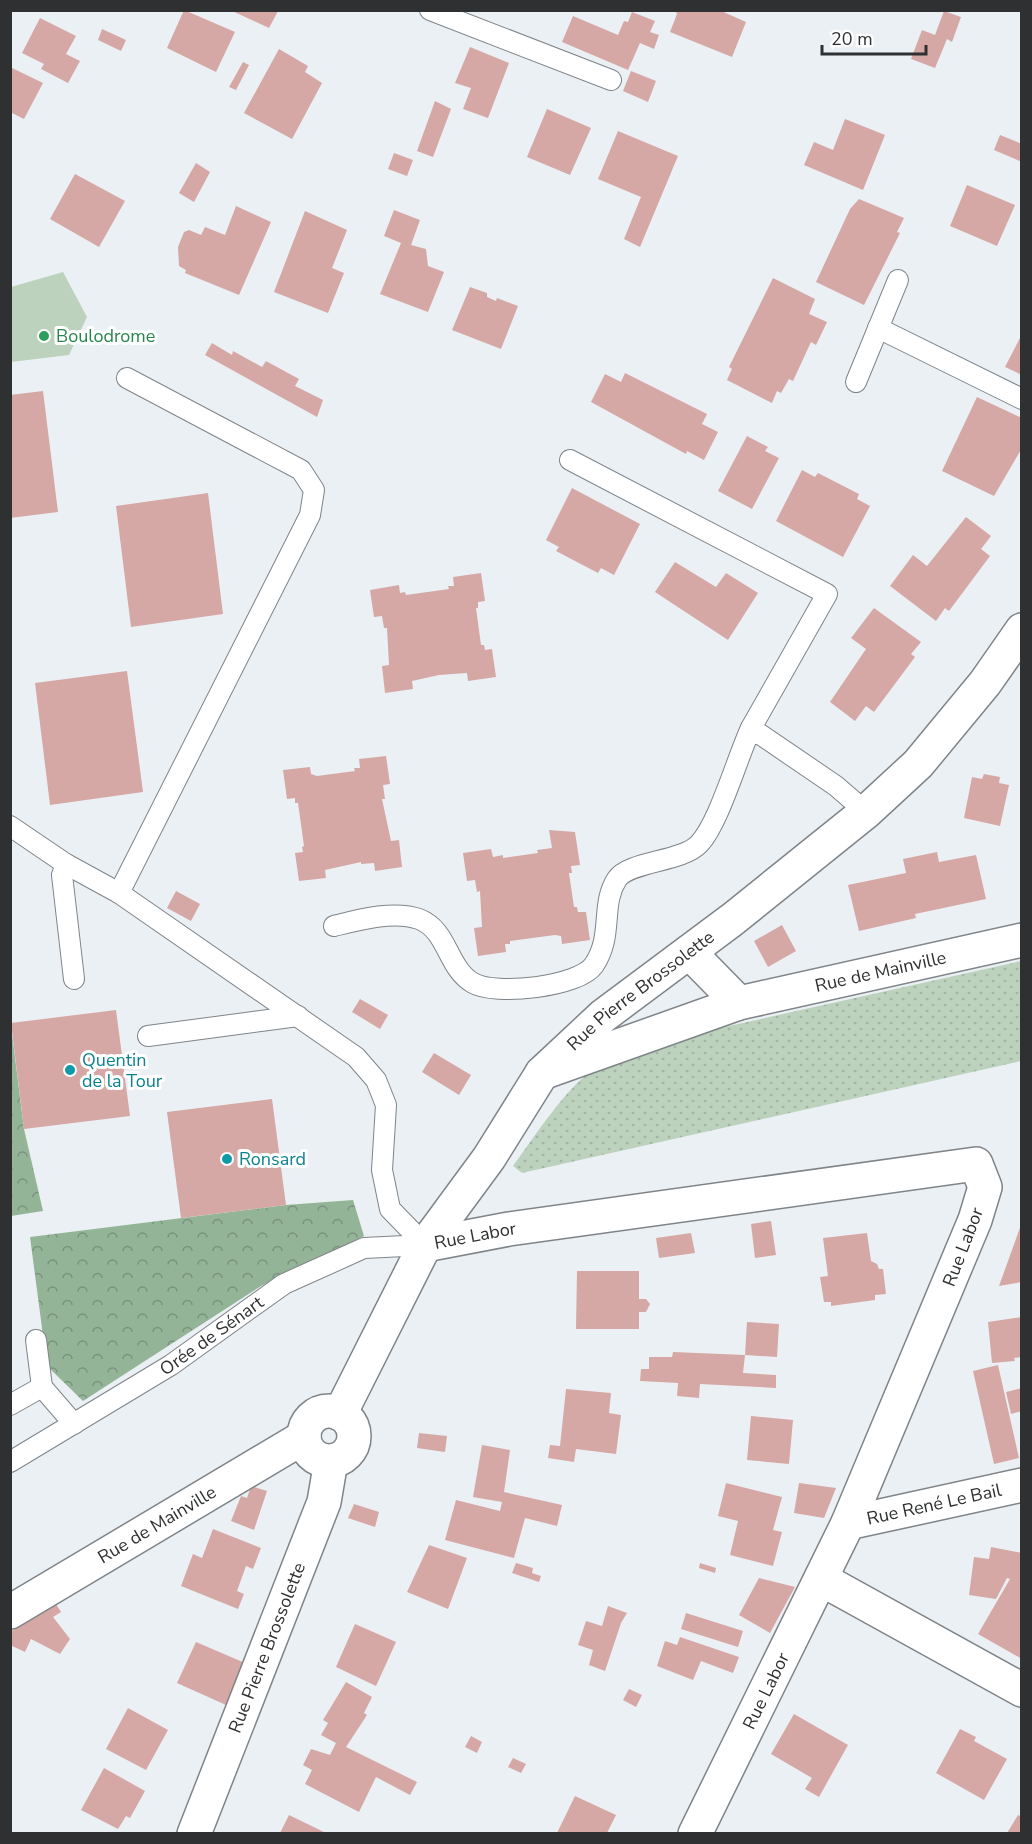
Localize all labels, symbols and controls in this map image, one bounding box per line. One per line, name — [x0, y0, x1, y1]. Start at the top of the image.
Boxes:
scale bar — [822, 18, 926, 56]
text: 20 m — [831, 27, 873, 51]
place label: Boulodrome — [56, 324, 155, 348]
marker: Boulodrome — [37, 329, 51, 343]
street label: Rue Pierre Brossolette — [562, 925, 719, 1056]
street label: Rue de Mainville — [812, 945, 948, 998]
place label: Quentin de la Tour — [82, 1048, 163, 1093]
marker: Quentin de la Tour — [63, 1063, 77, 1077]
place label: Ronsard — [239, 1147, 306, 1171]
marker: Ronsard — [220, 1152, 234, 1166]
street label: Rue Labor — [937, 1204, 989, 1290]
street label: Rue Labor — [432, 1216, 518, 1255]
street label: Orée de Sénart — [155, 1290, 269, 1381]
street label: Rue René Le Bail — [864, 1478, 1004, 1531]
street label: Rue de Mainville — [93, 1480, 221, 1569]
street label: Rue Pierre Brossolette — [223, 1559, 311, 1736]
street label: Rue Labor — [737, 1648, 795, 1733]

